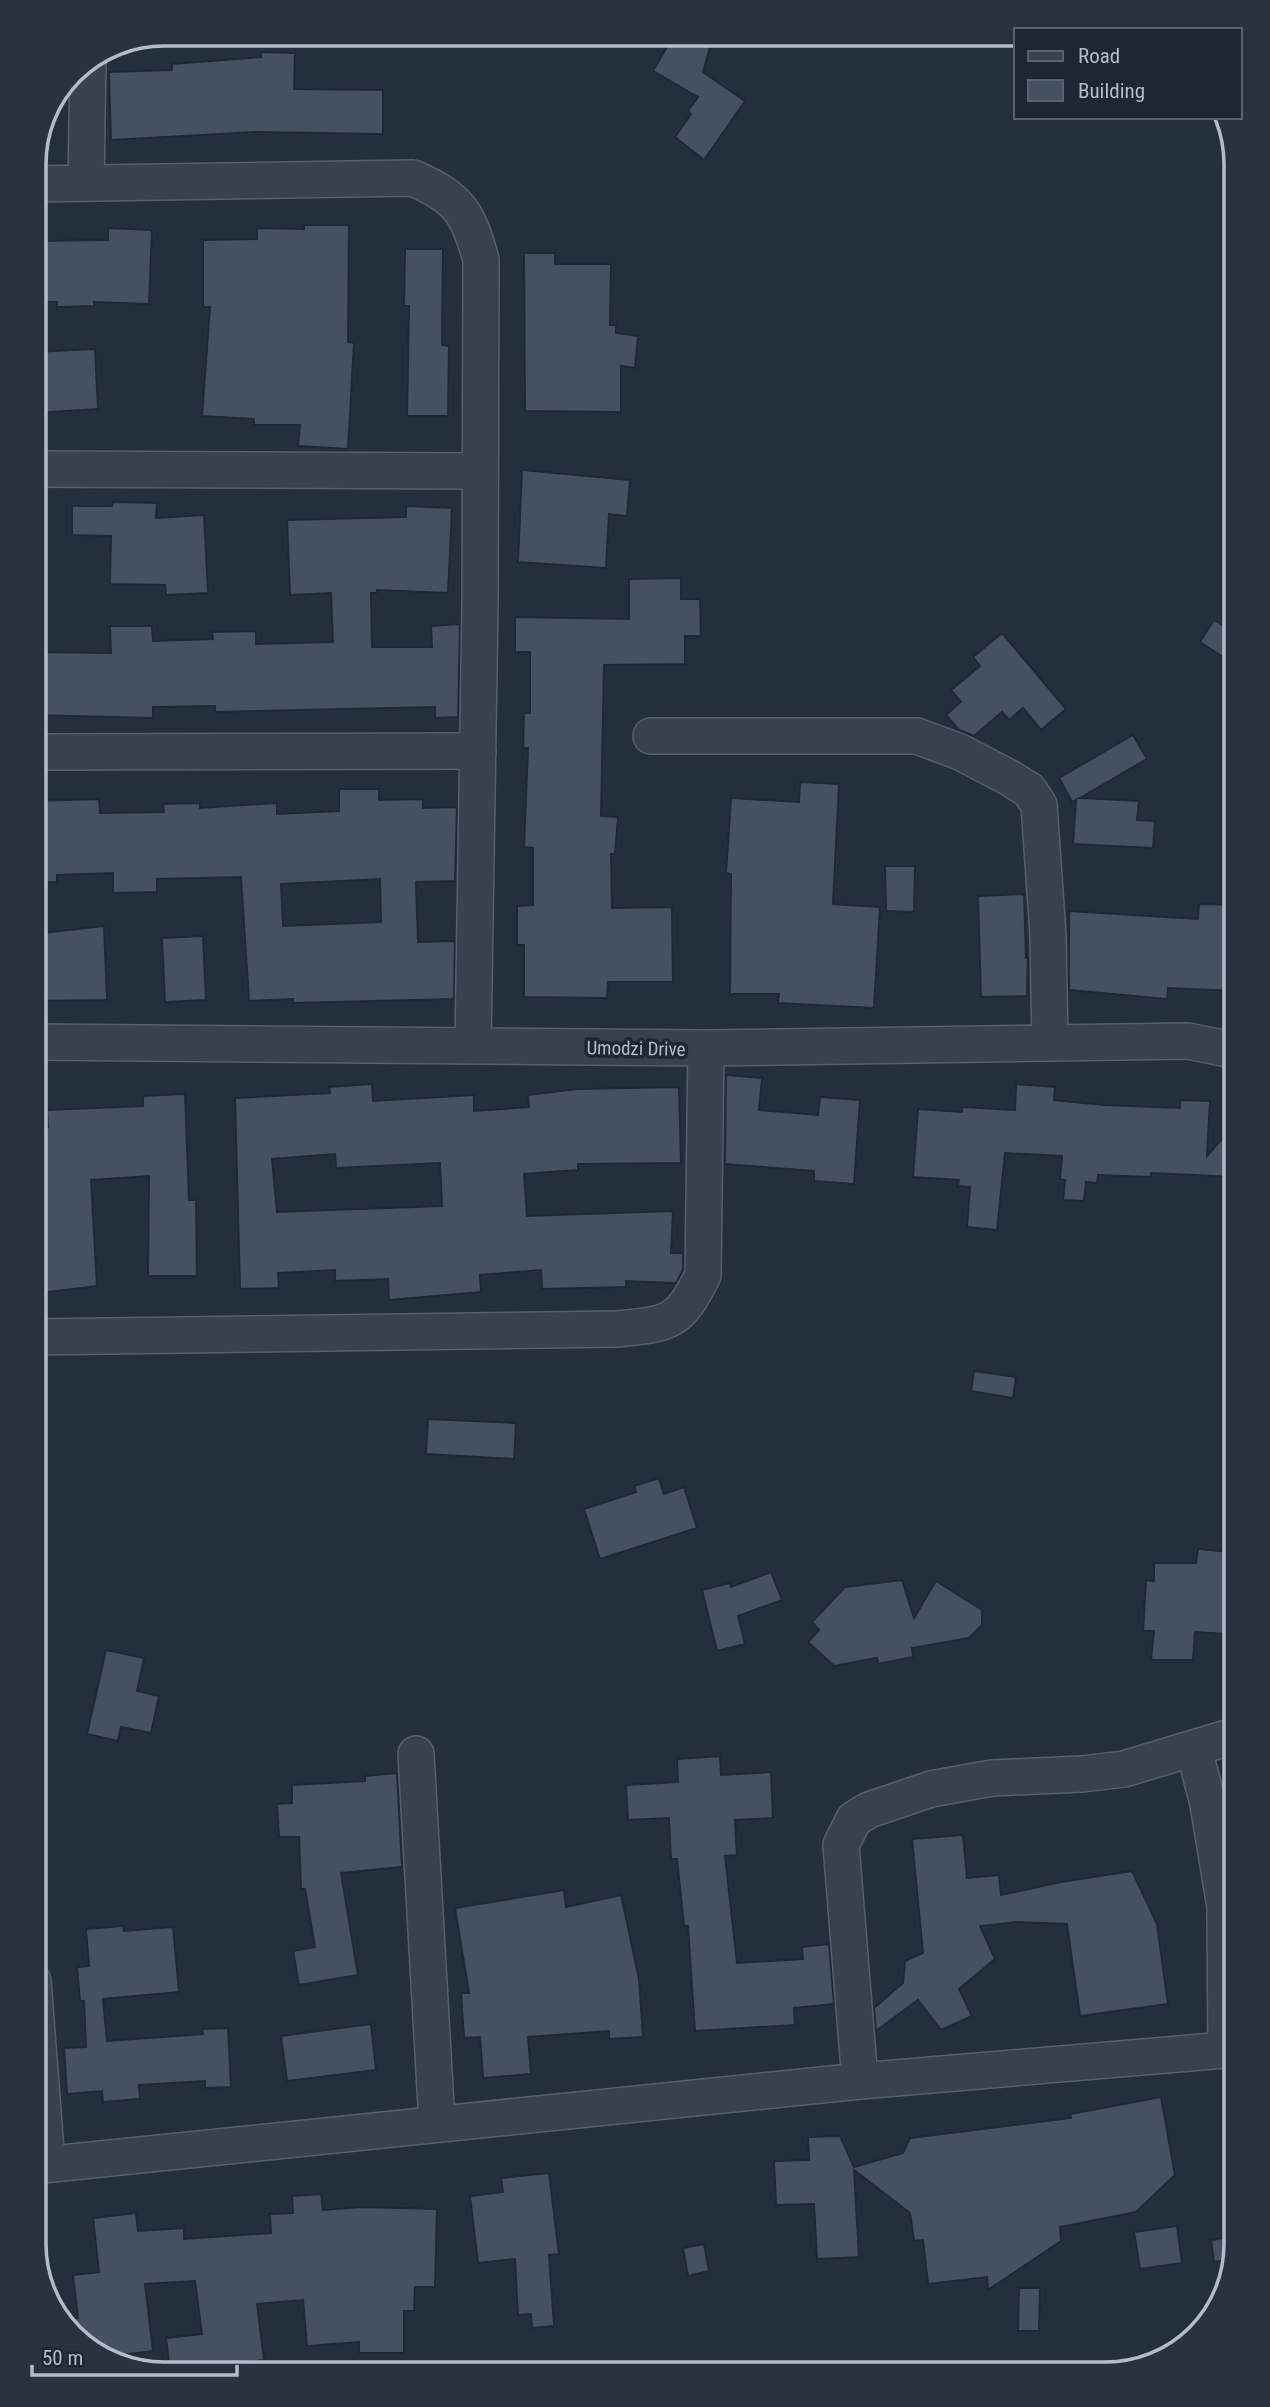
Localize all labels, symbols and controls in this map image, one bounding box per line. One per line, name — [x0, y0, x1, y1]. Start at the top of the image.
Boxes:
legend — [1014, 28, 1242, 119]
text: Road — [1078, 44, 1120, 68]
text: Building — [1078, 79, 1145, 103]
street label: Umodzi Drive — [586, 1036, 686, 1061]
scale bar — [32, 2334, 236, 2378]
text: 50 m — [42, 2346, 83, 2370]

